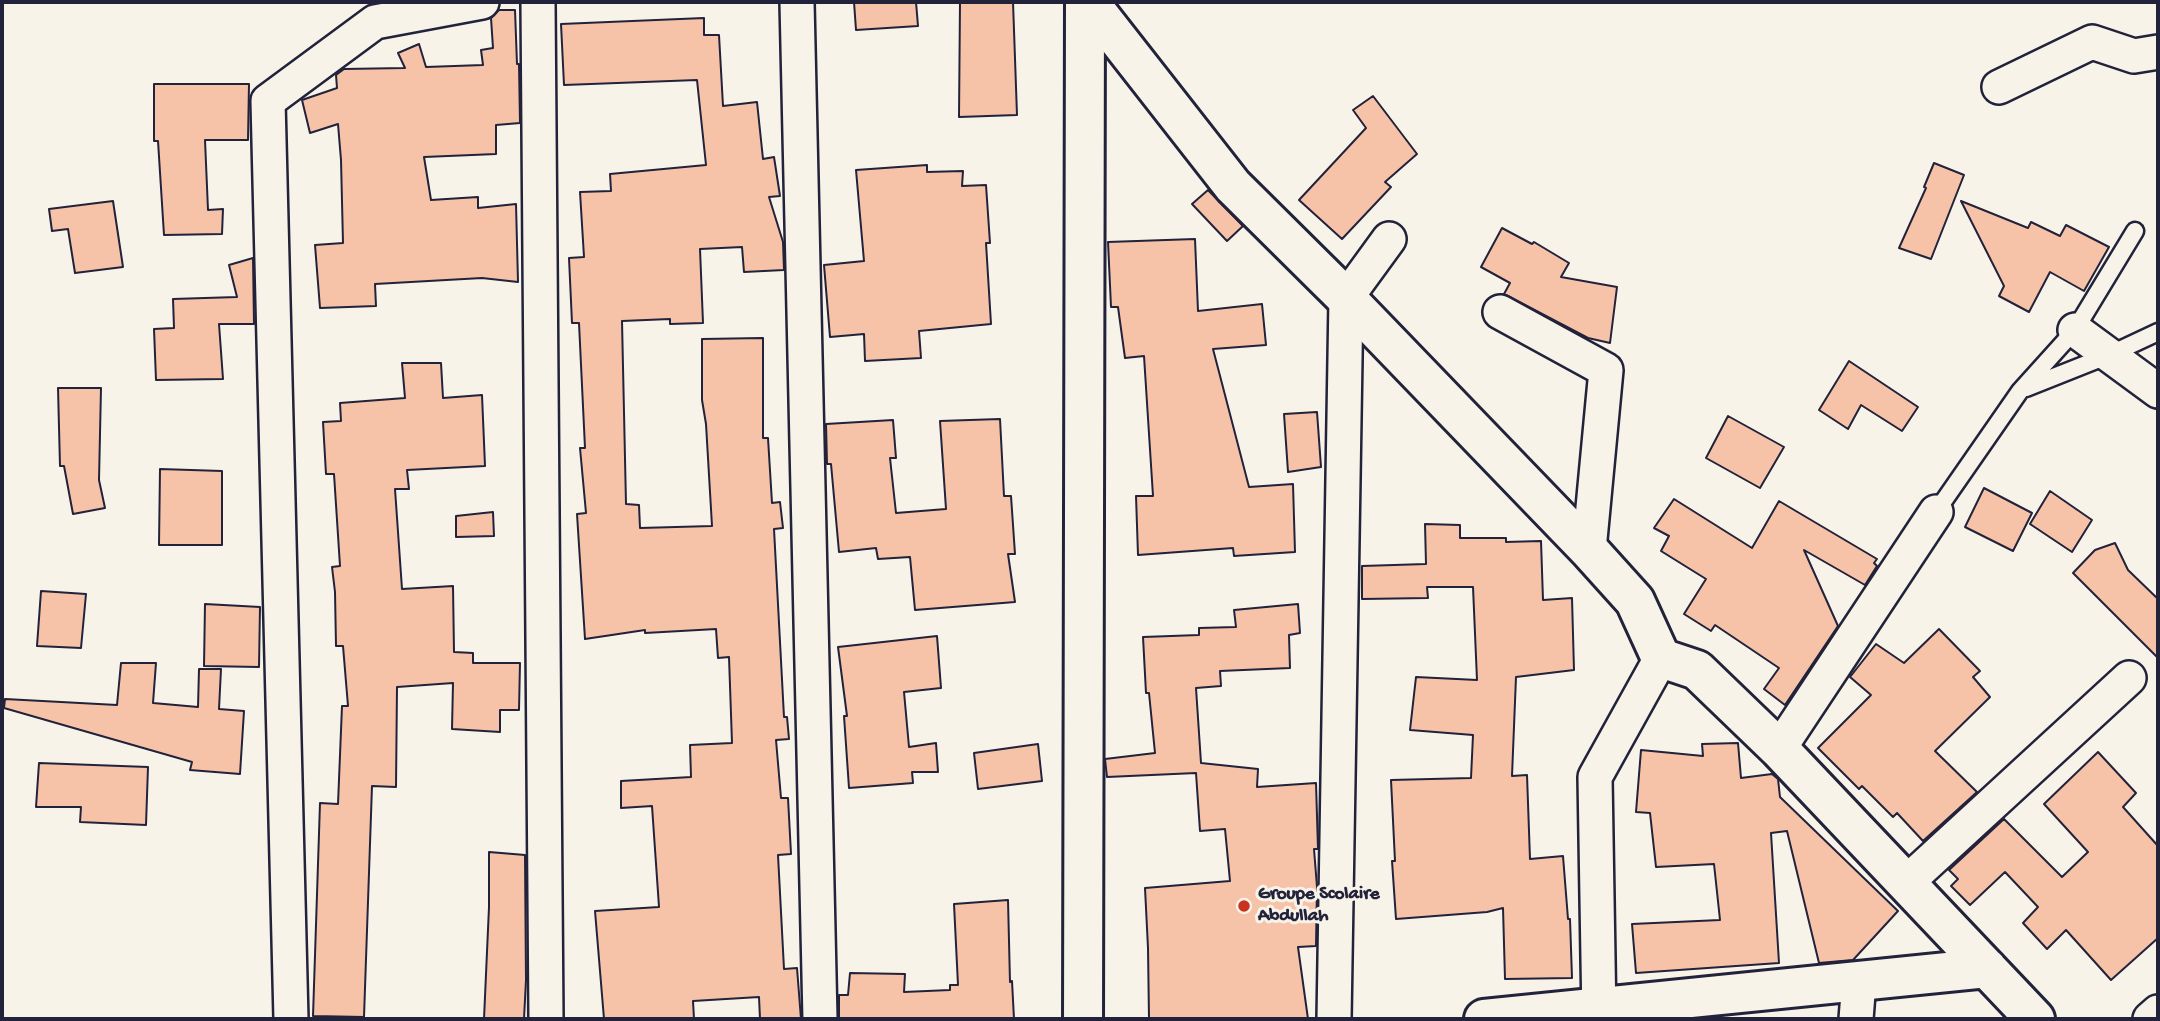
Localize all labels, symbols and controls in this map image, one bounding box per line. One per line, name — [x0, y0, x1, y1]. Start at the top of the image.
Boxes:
place label: Groupe Scolaire Abdullah — [1258, 884, 1380, 928]
marker: Groupe Scolaire Abdullah — [1236, 898, 1252, 914]

